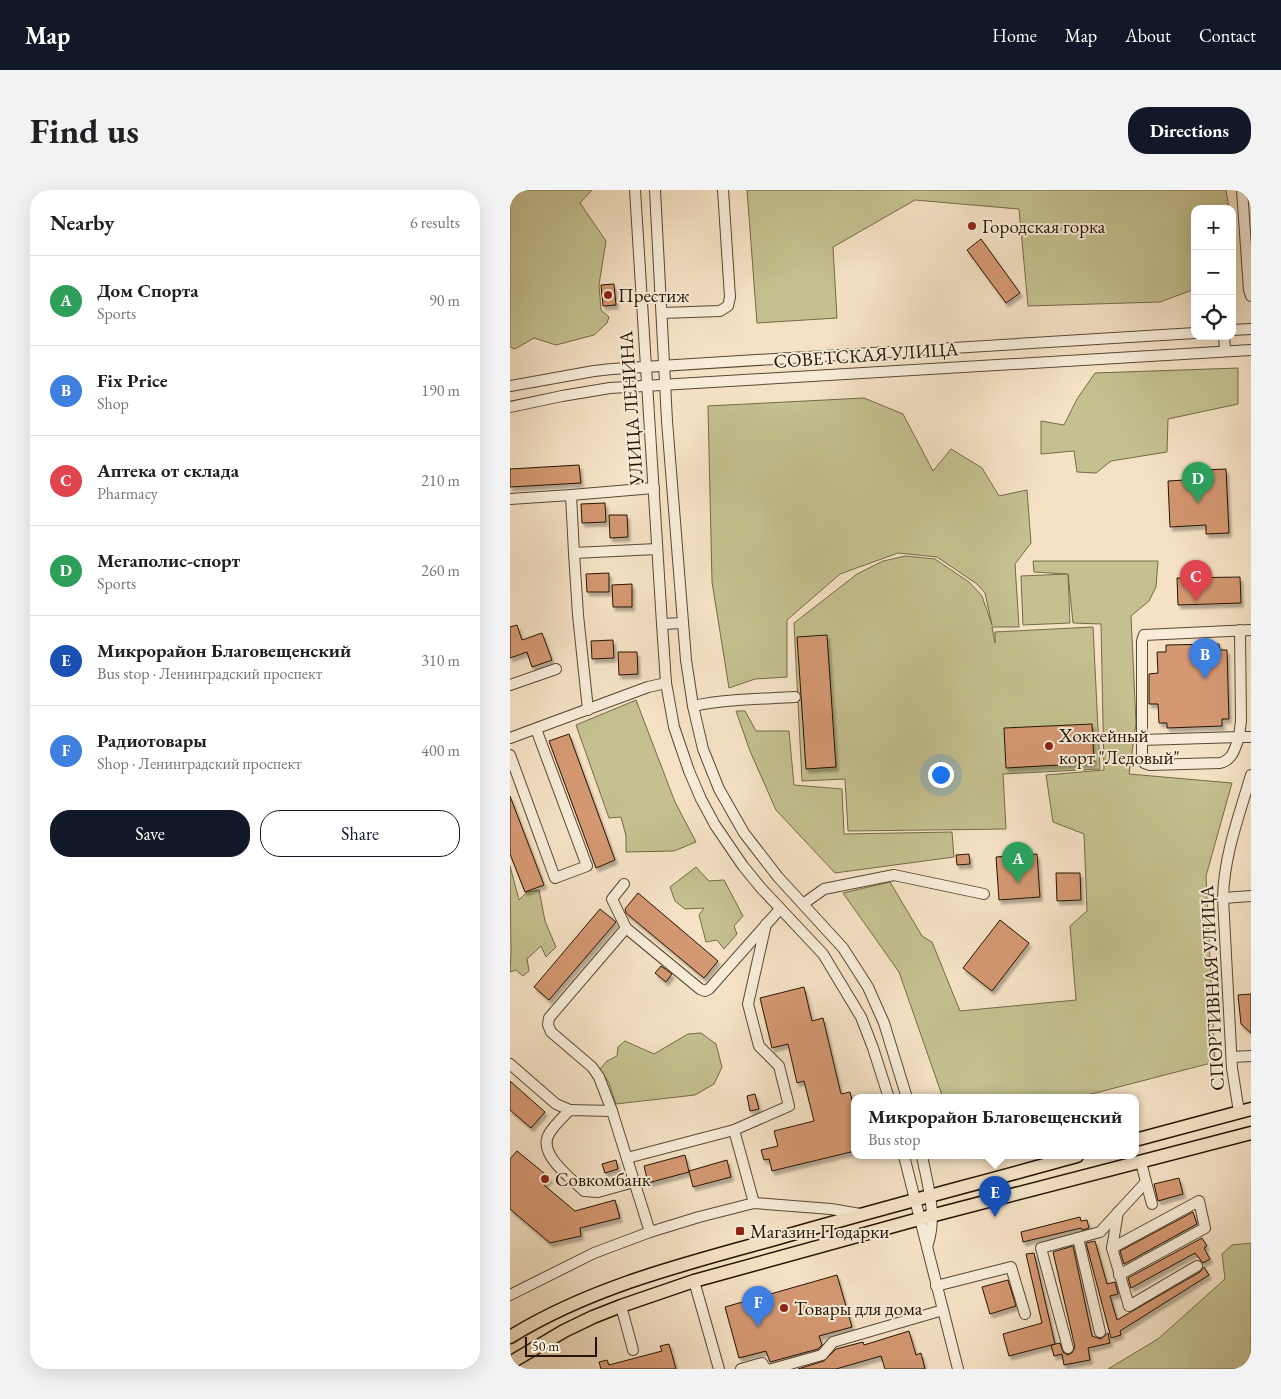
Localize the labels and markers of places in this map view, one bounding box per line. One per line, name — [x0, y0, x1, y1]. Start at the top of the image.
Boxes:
place label: Городская горка — [982, 214, 1106, 239]
marker: Городская горка — [966, 220, 978, 232]
place label: Престиж — [618, 283, 690, 308]
marker: Престиж — [602, 289, 614, 301]
pin: D — [1182, 462, 1214, 503]
pin: C — [1180, 560, 1212, 601]
pin: B — [1189, 638, 1221, 679]
place label: Хоккейный корт "Ледовый" — [1058, 723, 1180, 770]
marker: Хоккейный корт "Ледовый" — [1043, 740, 1055, 752]
pin: A — [1002, 842, 1034, 883]
place label: Совкомбанк — [555, 1167, 651, 1192]
marker: Совкомбанк — [539, 1173, 551, 1185]
pin: E — [979, 1176, 1011, 1217]
place label: Магазин Подарки — [750, 1219, 889, 1244]
marker: Магазин Подарки — [734, 1225, 746, 1237]
pin: F — [742, 1286, 774, 1327]
place label: Товары для дома — [794, 1296, 923, 1321]
marker: Товары для дома — [778, 1302, 790, 1314]

